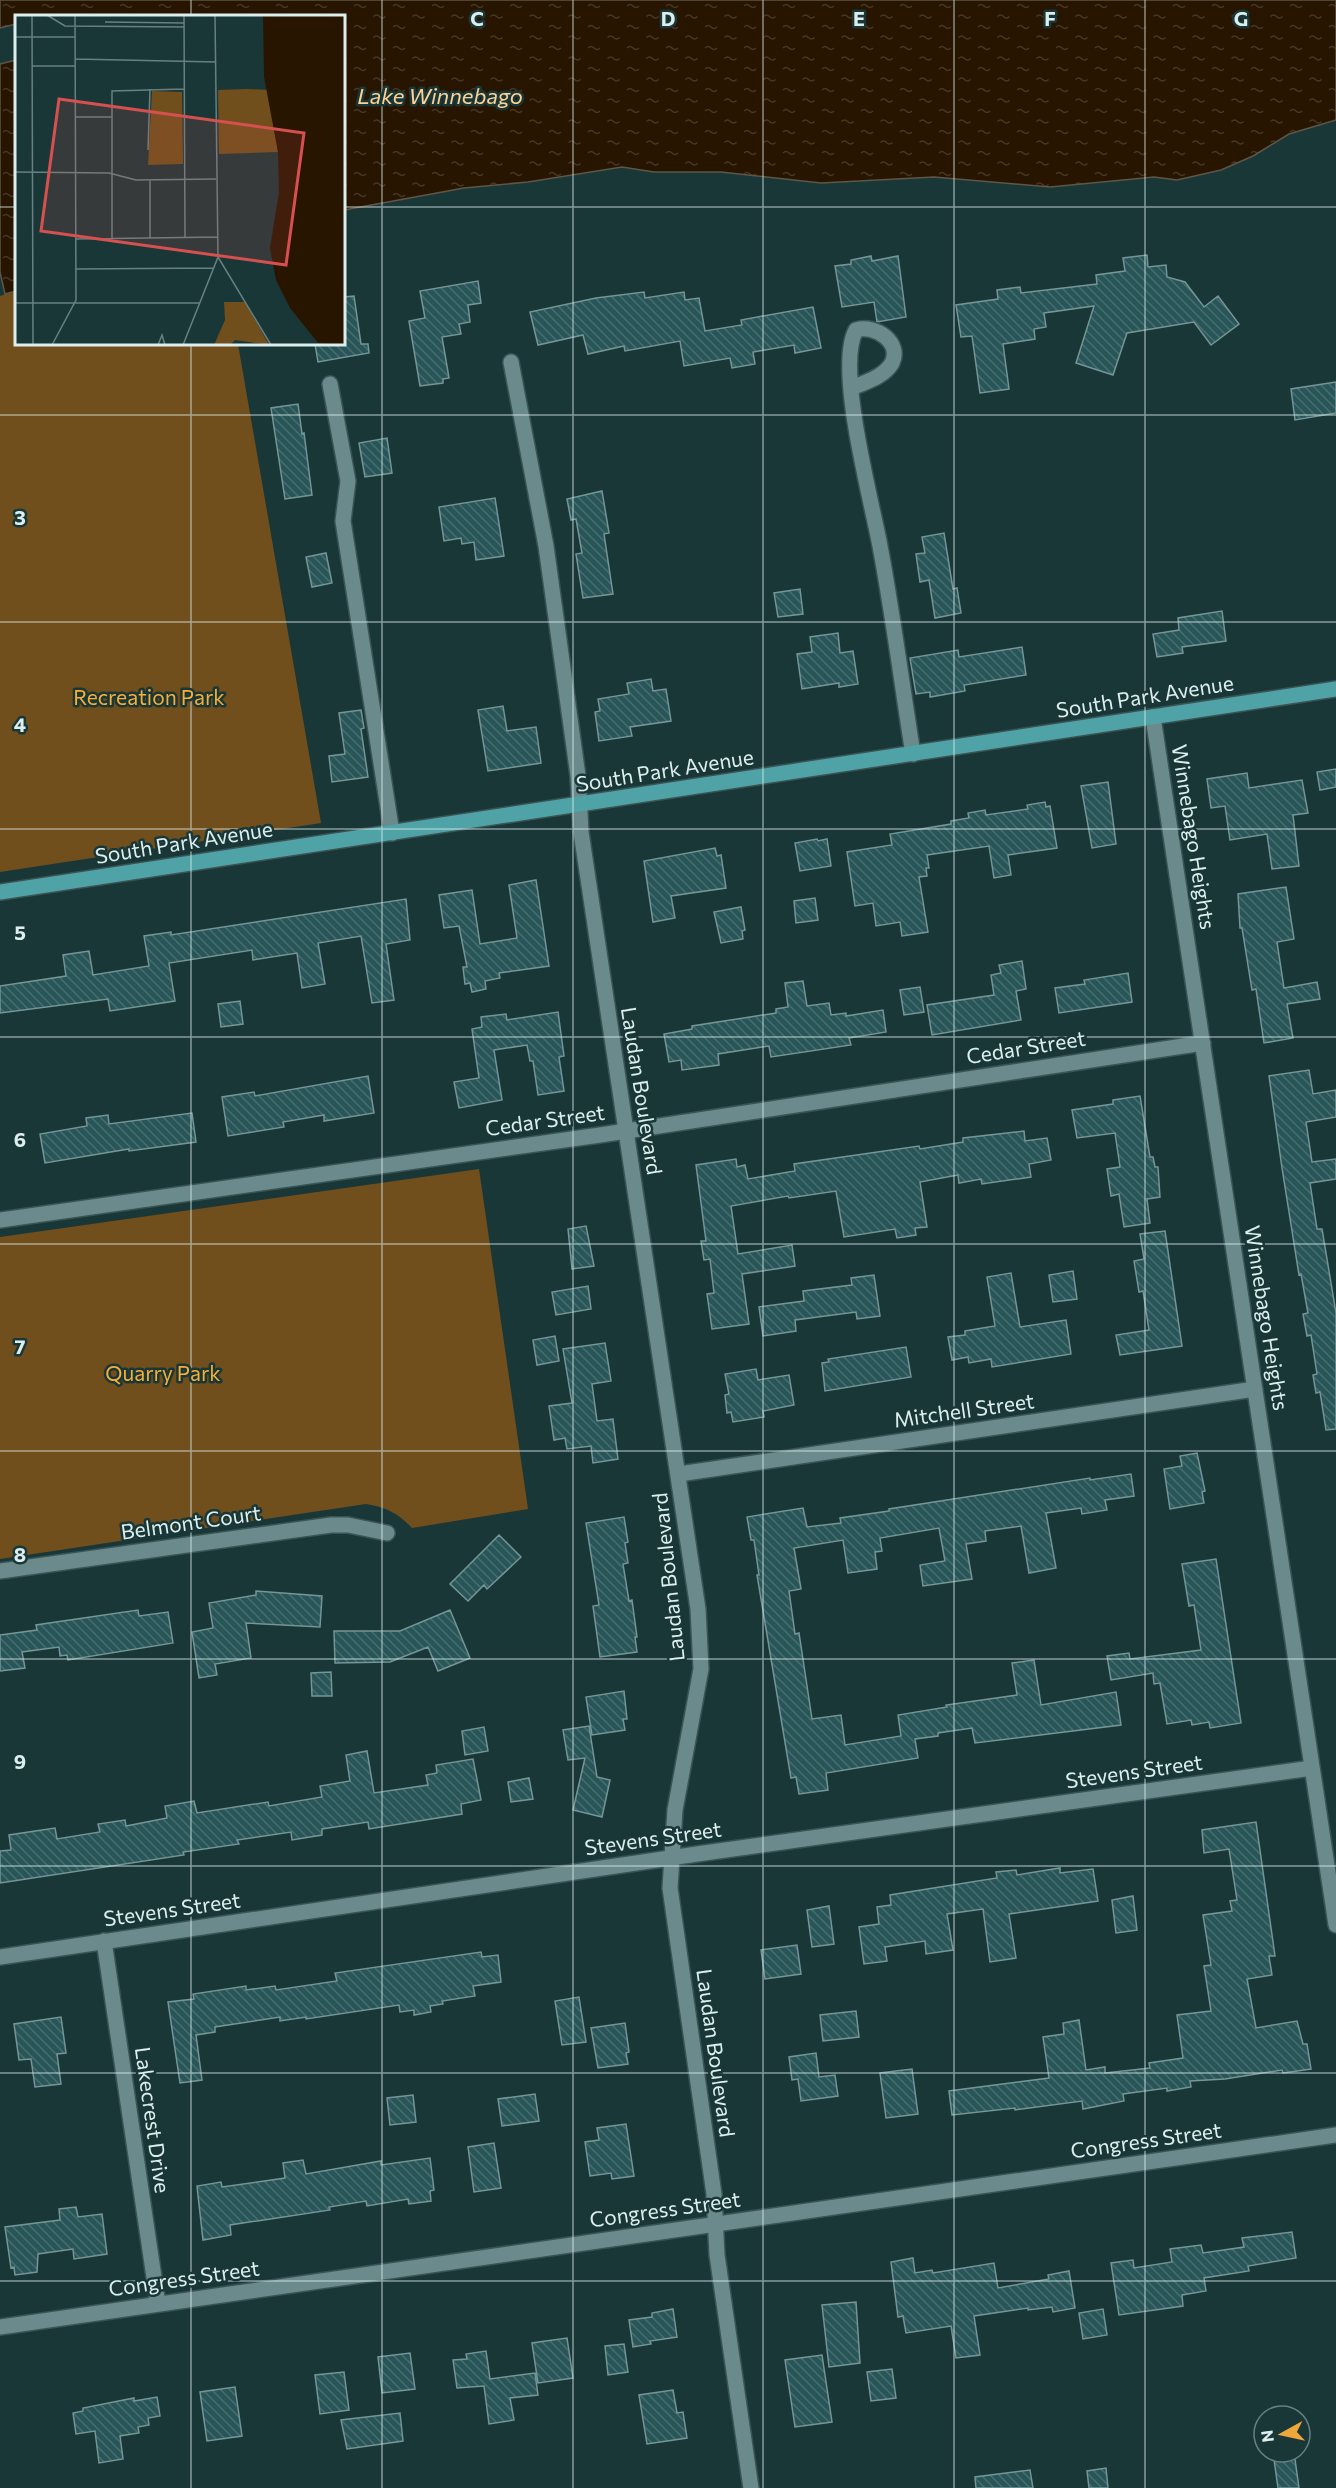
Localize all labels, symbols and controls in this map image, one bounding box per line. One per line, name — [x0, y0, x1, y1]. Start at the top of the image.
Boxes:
text: C — [470, 6, 484, 30]
text: D — [661, 6, 675, 30]
text: E — [853, 6, 865, 30]
text: F — [1044, 6, 1056, 30]
text: G — [1234, 6, 1248, 30]
inset map — [15, 15, 345, 345]
water label: Lake Winnebago — [357, 82, 523, 109]
text: 3 — [14, 505, 26, 529]
street label: South Park Avenue — [1054, 669, 1235, 722]
park label: Recreation Park — [73, 684, 225, 709]
text: 4 — [14, 712, 26, 736]
street label: South Park Avenue — [574, 743, 755, 796]
street label: Winnebago Heights — [1168, 743, 1221, 931]
street label: South Park Avenue — [93, 815, 274, 868]
text: 5 — [14, 920, 26, 944]
street label: Laudan Boulevard — [617, 1005, 668, 1176]
street label: Cedar Street — [964, 1025, 1087, 1068]
street label: Cedar Street — [483, 1099, 606, 1140]
text: 6 — [14, 1127, 26, 1151]
street label: Winnebago Heights — [1241, 1224, 1294, 1412]
text: 7 — [15, 1334, 26, 1358]
park label: Quarry Park — [105, 1360, 221, 1385]
street label: Mitchell Street — [892, 1387, 1036, 1432]
street label: Laudan Boulevard — [646, 1492, 689, 1663]
street label: Belmont Court — [119, 1499, 262, 1544]
text: 8 — [14, 1542, 26, 1566]
text: 9 — [14, 1749, 26, 1773]
street label: Stevens Street — [1064, 1749, 1204, 1792]
street label: Stevens Street — [583, 1816, 723, 1859]
street label: Stevens Street — [102, 1887, 242, 1930]
street label: Laudan Boulevard — [692, 1967, 741, 2138]
street label: Lakecrest Drive — [131, 2045, 176, 2194]
street label: Congress Street — [1069, 2117, 1223, 2162]
street label: Congress Street — [588, 2186, 742, 2231]
street label: Congress Street — [107, 2255, 261, 2300]
north arrow — [1252, 2404, 1312, 2464]
text: N — [1256, 2429, 1277, 2443]

